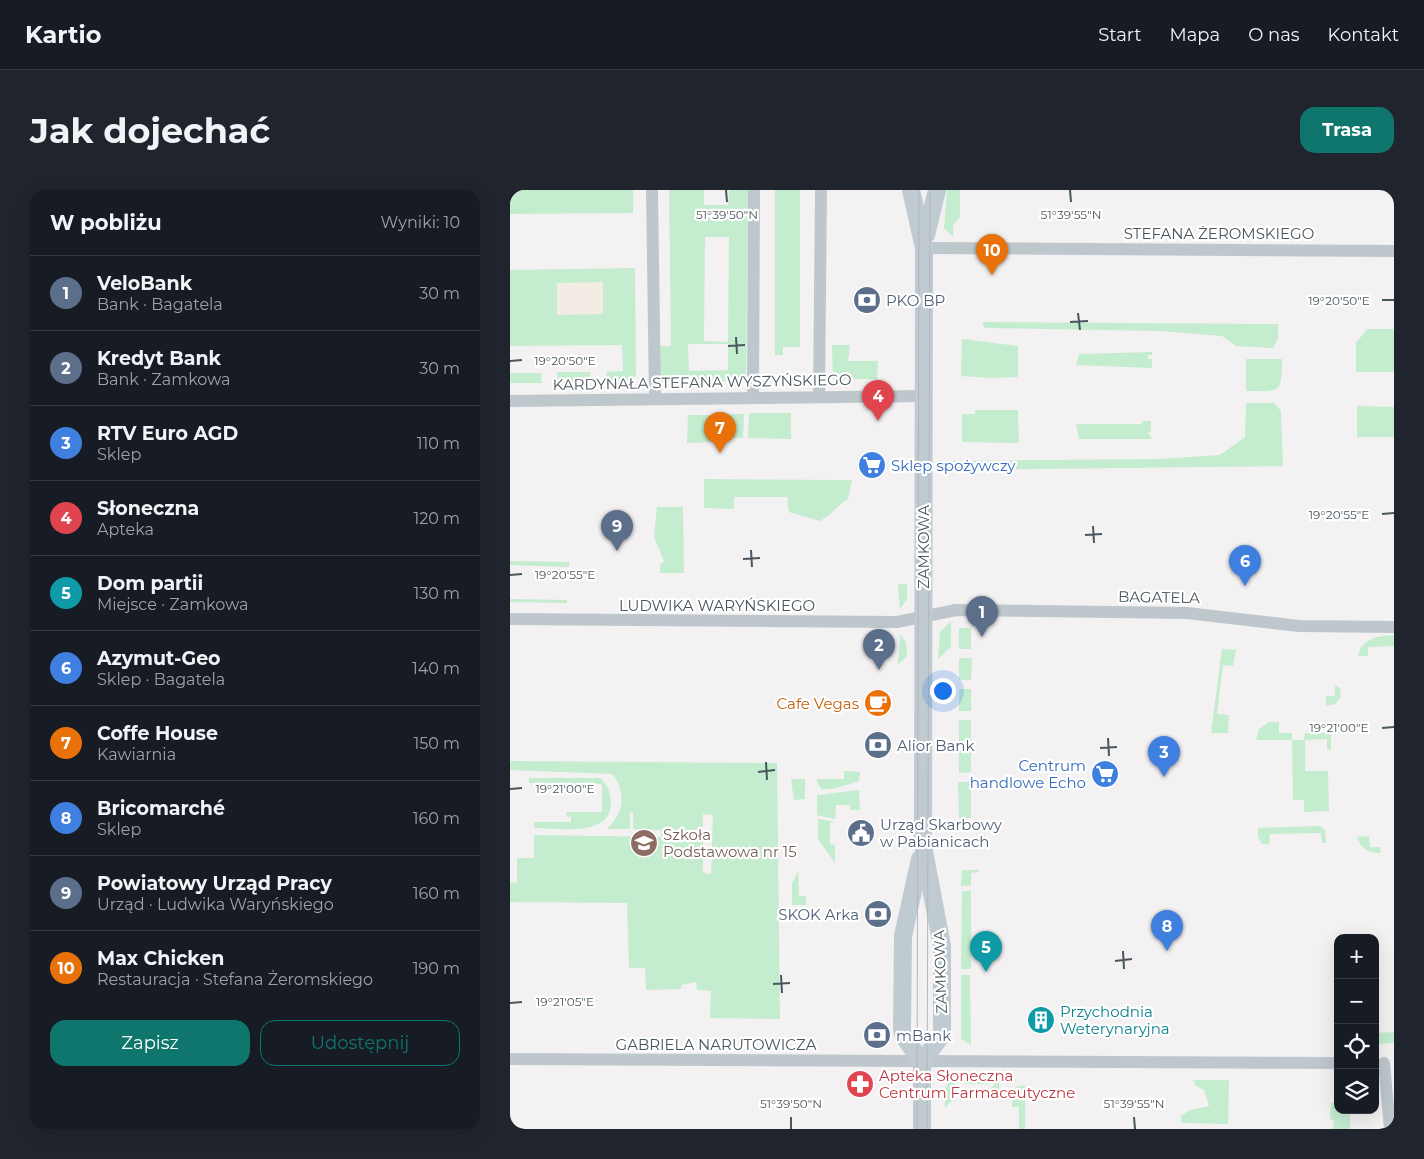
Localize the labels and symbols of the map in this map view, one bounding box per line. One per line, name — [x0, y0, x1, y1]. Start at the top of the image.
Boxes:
text: 51°39'50"N — [696, 207, 758, 222]
text: 51°39'55"N — [1041, 207, 1101, 222]
street label: STEFANA ŻEROMSKIEGO — [1124, 224, 1314, 243]
pin: 10 — [976, 234, 1008, 275]
bank icon: PKO BP — [852, 285, 882, 315]
place label: PKO BP — [886, 291, 945, 310]
text: 19°20'50"E — [1308, 293, 1370, 308]
text: 19°20'50"E — [534, 353, 596, 368]
street label: KARDYNAŁA STEFANA WYSZYŃSKIEGO — [552, 370, 852, 394]
pin: 4 — [862, 380, 894, 421]
pin: 7 — [704, 412, 736, 453]
supermarket icon: Sklep spożywczy — [857, 450, 887, 480]
place label: Sklep spożywczy — [891, 456, 1016, 475]
street label: ZAMKOWA — [914, 505, 933, 589]
text: 19°20'55"E — [1309, 507, 1369, 522]
pin: 9 — [601, 510, 633, 551]
pin: 6 — [1229, 545, 1261, 586]
text: 19°20'55"E — [535, 567, 595, 582]
street label: BAGATELA — [1118, 587, 1200, 607]
street label: LUDWIKA WARYŃSKIEGO — [619, 596, 815, 615]
pin: 1 — [966, 596, 998, 637]
pin: 2 — [863, 629, 895, 670]
your location — [930, 678, 956, 704]
cafe icon: Cafe Vegas — [863, 688, 893, 718]
place label: Cafe Vegas — [777, 694, 859, 713]
text: 19°21'00"E — [1309, 720, 1369, 735]
bank icon: Alior Bank — [863, 730, 893, 760]
place label: Alior Bank — [897, 736, 974, 755]
pin: 3 — [1148, 736, 1180, 777]
place label: Centrum handlowe Echo — [970, 756, 1086, 792]
supermarket icon: Centrum handlowe Echo — [1090, 759, 1120, 789]
text: 19°21'00"E — [535, 781, 595, 796]
place label: Urząd Skarbowy w Pabianicach — [880, 815, 1003, 851]
public building icon: Urząd Skarbowy w Pabianicach — [846, 818, 876, 848]
place label: Szkoła Podstawowa nr 15 — [663, 825, 797, 861]
school or university icon: Szkoła Podstawowa nr 15 — [629, 828, 659, 858]
bank icon: SKOK Arka — [863, 899, 893, 929]
place label: SKOK Arka — [778, 905, 859, 924]
pin: 8 — [1151, 910, 1183, 951]
street label: ZAMKOWA — [929, 929, 951, 1014]
pin: 5 — [970, 931, 1002, 972]
text: 19°21'05"E — [536, 994, 594, 1009]
place label: Przychodnia Weterynaryjna — [1060, 1002, 1170, 1038]
building icon: Przychodnia Weterynaryjna — [1026, 1005, 1056, 1035]
bank icon: mBank — [862, 1020, 892, 1050]
place label: mBank — [896, 1026, 951, 1045]
street label: GABRIELA NARUTOWICZA — [616, 1035, 817, 1054]
place label: Apteka Słoneczna Centrum Farmaceutyczne — [879, 1066, 1075, 1102]
pharmacy icon: Apteka Słoneczna Centrum Farmaceutyczne — [845, 1069, 875, 1099]
text: 51°39'50"N — [760, 1096, 822, 1111]
text: 51°39'55"N — [1104, 1096, 1164, 1111]

